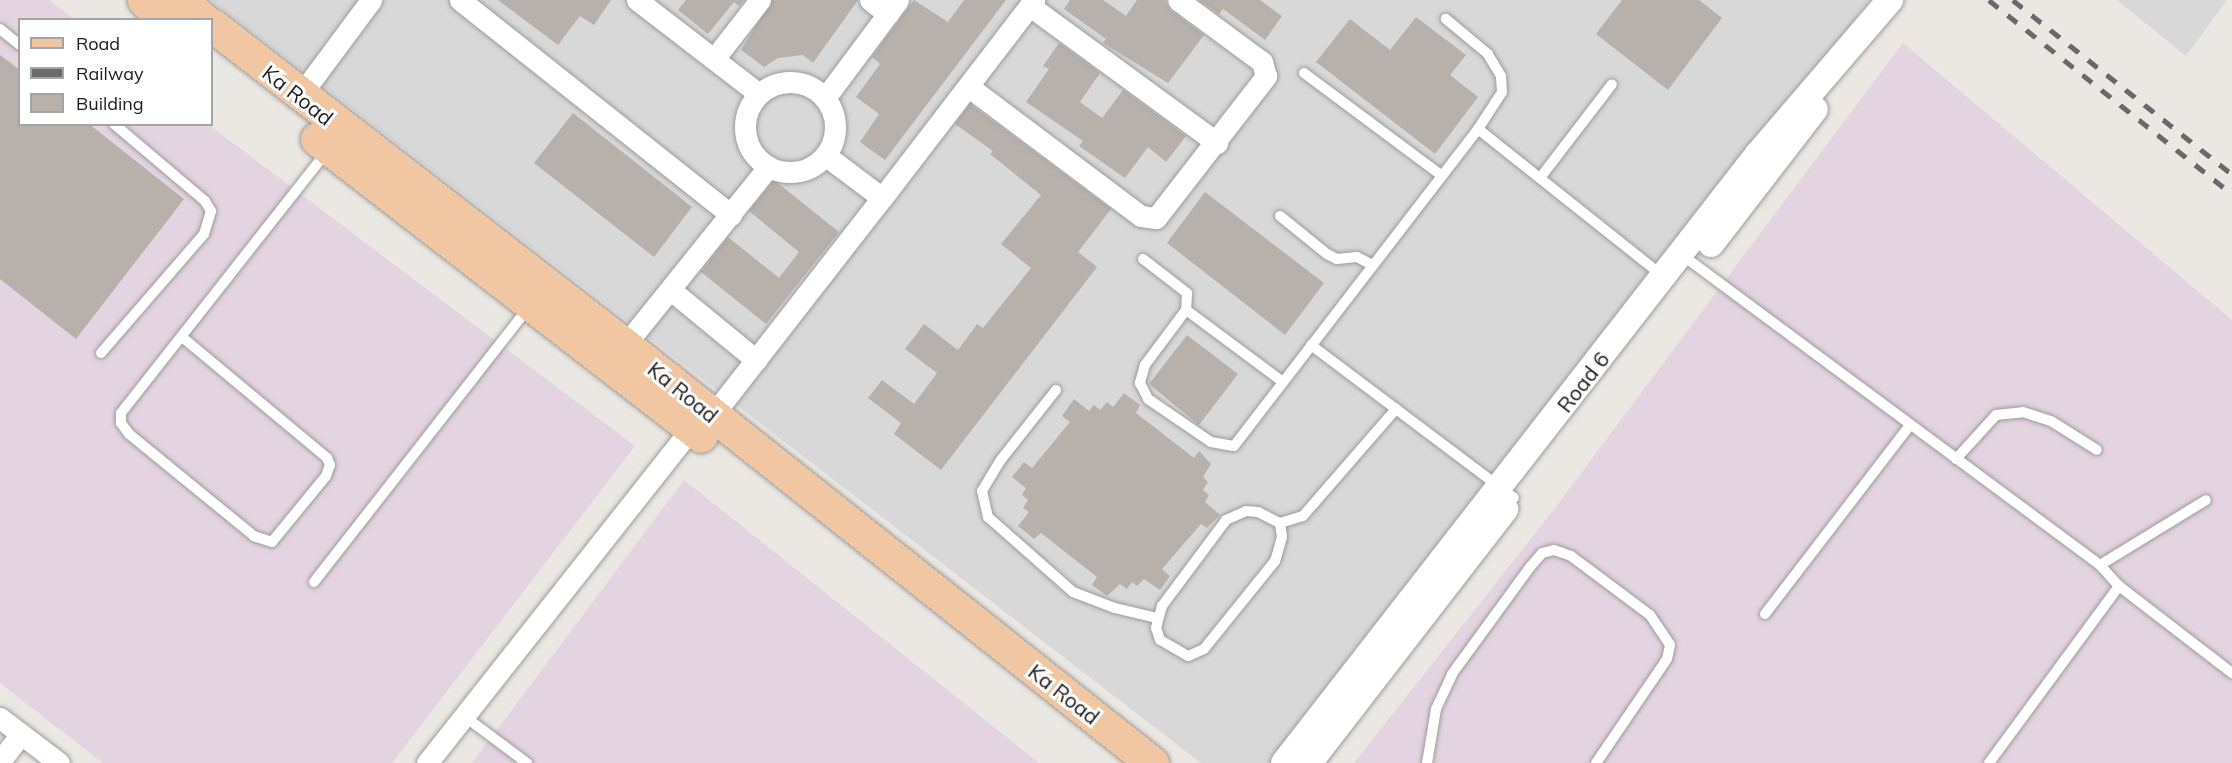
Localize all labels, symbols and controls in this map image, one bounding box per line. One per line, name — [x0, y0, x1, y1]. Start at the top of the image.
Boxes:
legend — [18, 18, 213, 126]
text: Road — [76, 32, 120, 55]
street label: Ka Road — [258, 60, 338, 130]
text: Railway — [76, 62, 144, 85]
text: Building — [76, 92, 144, 115]
street label: Road 6 — [1552, 347, 1614, 417]
street label: Ka Road — [643, 356, 723, 428]
street label: Ka Road — [1024, 659, 1104, 729]

